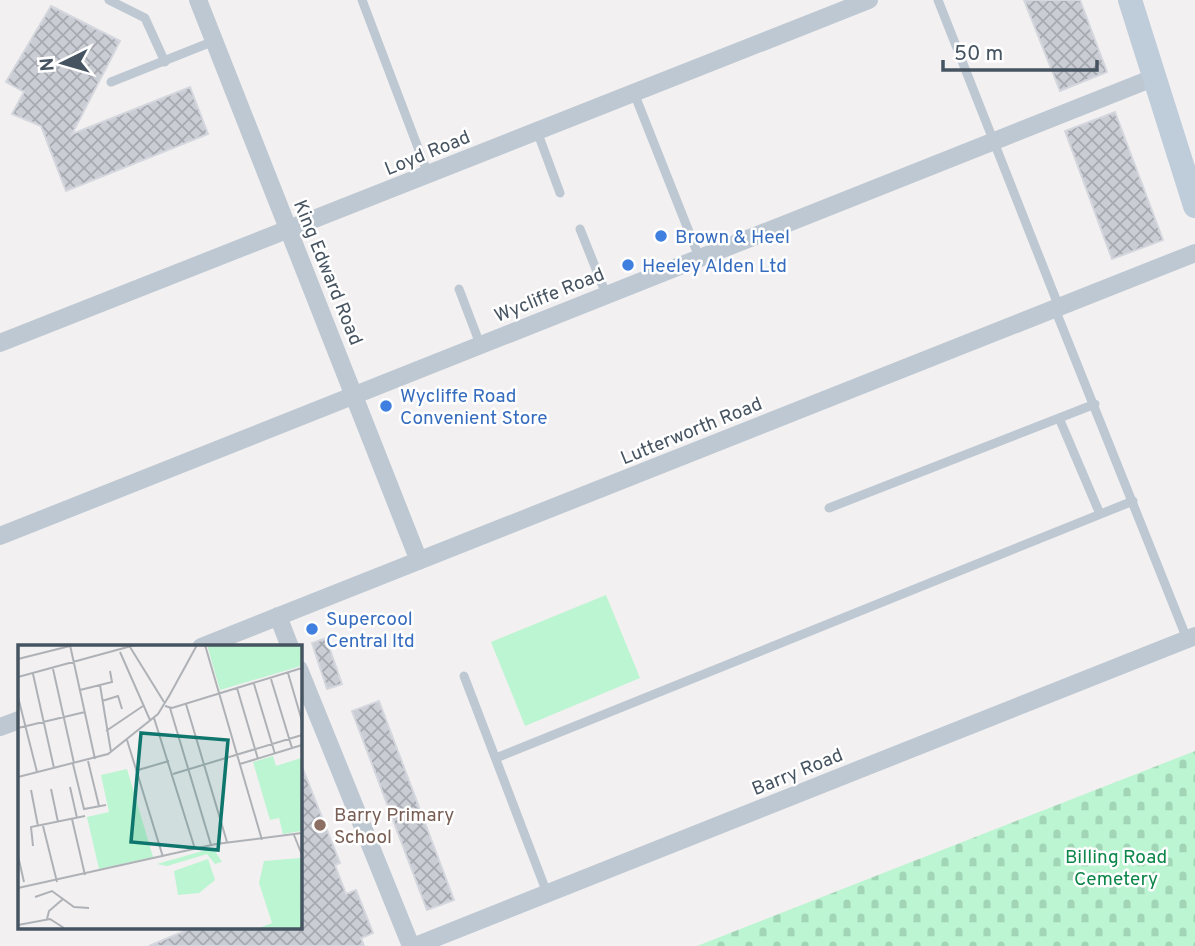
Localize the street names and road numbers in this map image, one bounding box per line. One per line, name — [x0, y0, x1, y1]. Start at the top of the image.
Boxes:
street label: Loyd Road — [381, 126, 474, 182]
street label: King Edward Road — [287, 197, 367, 349]
street label: Wycliffe Road — [491, 263, 608, 329]
street label: Lutterworth Road — [617, 393, 766, 471]
street label: Barry Road — [749, 744, 847, 802]

